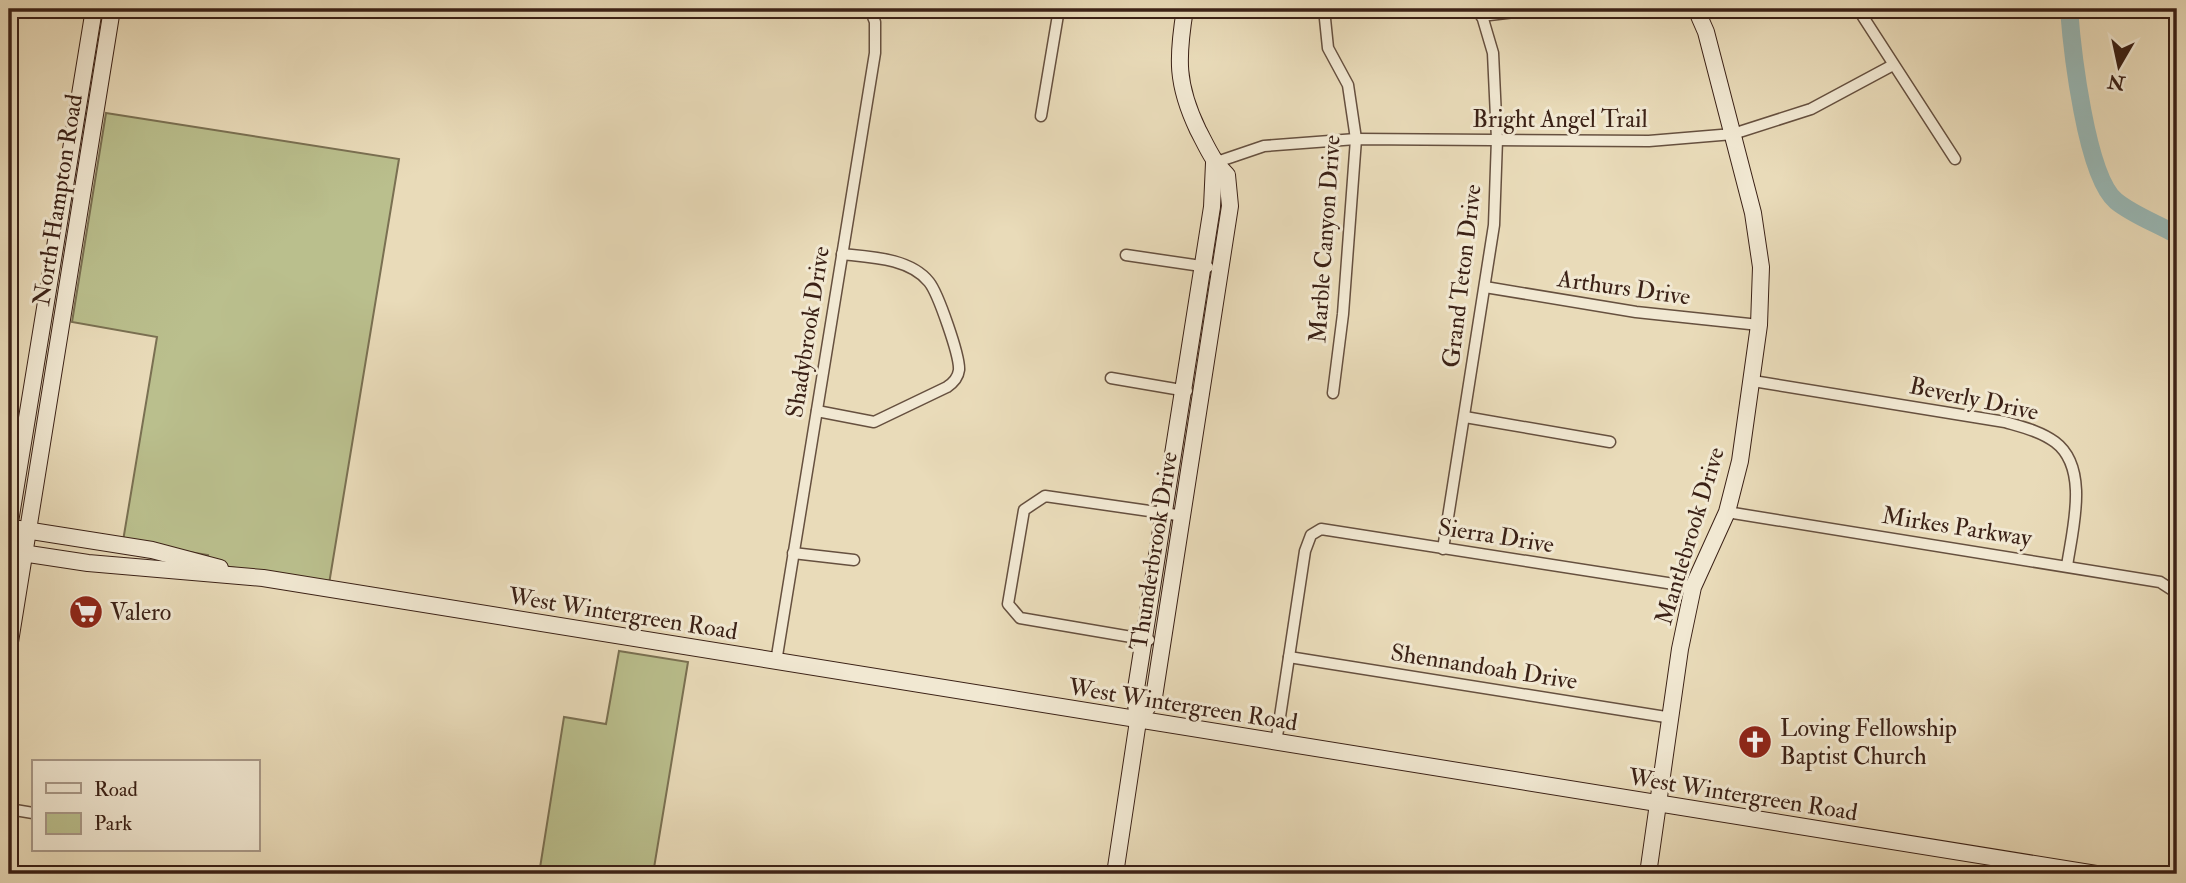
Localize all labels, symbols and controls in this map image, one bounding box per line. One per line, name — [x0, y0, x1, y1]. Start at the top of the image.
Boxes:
north arrow — [2084, 32, 2154, 102]
text: N — [2105, 68, 2128, 95]
street label: North Hampton Road — [26, 92, 90, 308]
street label: Bright Angel Trail — [1472, 104, 1648, 135]
street label: Marble Canyon Drive — [1302, 134, 1348, 344]
street label: Grand Teton Drive — [1435, 183, 1489, 369]
street label: Shadybrook Drive — [779, 244, 837, 420]
street label: Arthurs Drive — [1555, 263, 1692, 313]
street label: Beverly Drive — [1907, 370, 2041, 428]
street label: Mantlebrook Drive — [1648, 443, 1732, 629]
street label: Thunderbrook Drive — [1123, 449, 1185, 653]
street label: Mirkes Parkway — [1880, 500, 2035, 554]
street label: Sierra Drive — [1436, 512, 1556, 560]
street label: West Wintergreen Road — [505, 580, 740, 647]
supermarket icon: Valero — [67, 593, 105, 631]
place label: Valero — [110, 597, 171, 628]
street label: Shennandoah Drive — [1388, 637, 1580, 697]
street label: West Wintergreen Road — [1065, 671, 1300, 738]
place label: Loving Fellowship Baptist Church — [1780, 713, 1957, 772]
church icon: Loving Fellowship Baptist Church — [1736, 723, 1774, 761]
legend — [32, 760, 259, 852]
street label: West Wintergreen Road — [1625, 761, 1860, 828]
text: Road — [94, 776, 139, 803]
text: Park — [94, 810, 132, 837]

